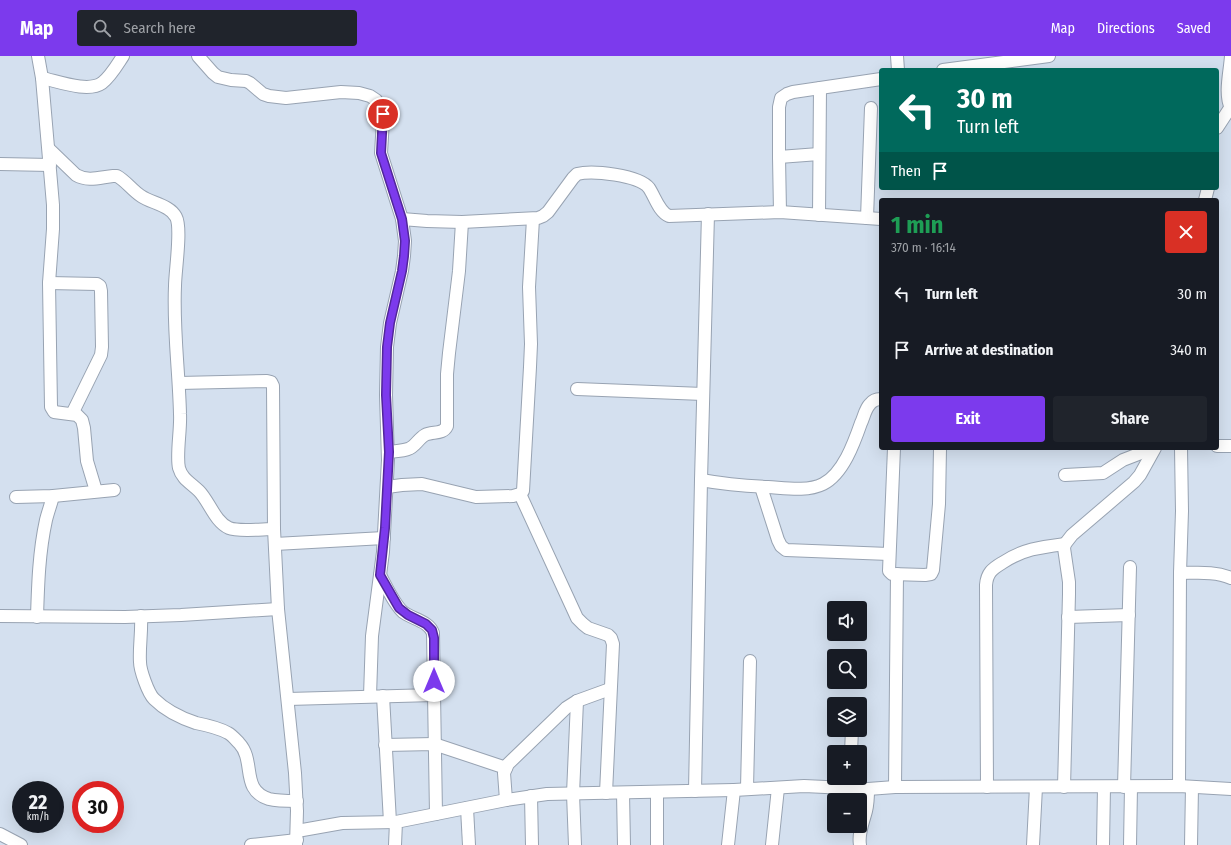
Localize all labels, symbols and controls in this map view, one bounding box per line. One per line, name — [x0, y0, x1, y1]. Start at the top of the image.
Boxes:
search box — [77, 10, 357, 46]
text: Map — [20, 17, 53, 40]
icon: search — [91, 17, 113, 39]
text: Search here — [123, 19, 196, 37]
text: Map — [1051, 20, 1075, 37]
text: Directions — [1097, 20, 1155, 37]
text: Saved — [1177, 20, 1211, 37]
text: 30 m — [957, 82, 1013, 115]
icon: left — [891, 84, 943, 136]
pin — [366, 97, 400, 131]
icon: arrive — [372, 103, 394, 125]
text: Turn left — [957, 116, 1019, 138]
icon: arrive — [929, 160, 951, 182]
text: Then — [891, 162, 921, 180]
text: 1 min — [891, 211, 943, 239]
button: close — [1165, 211, 1207, 253]
text: 370 m · 16:14 — [891, 240, 956, 255]
icon: left — [891, 283, 913, 305]
text: Turn left — [925, 285, 978, 303]
text: 30 m — [1177, 285, 1207, 303]
icon: arrive — [891, 339, 913, 361]
text: Arrive at destination — [925, 341, 1053, 359]
text: 340 m — [1170, 341, 1207, 359]
button: Exit — [891, 396, 1045, 442]
button: Share — [1053, 396, 1207, 442]
map controls — [827, 601, 867, 833]
button: sound — [827, 601, 867, 641]
button: search — [827, 649, 867, 689]
position arrow — [413, 660, 455, 702]
button: layers — [827, 697, 867, 737]
button: + — [827, 745, 867, 785]
speed limit sign: 30 — [72, 781, 124, 833]
text: 22 — [29, 790, 47, 814]
button: − — [827, 793, 867, 833]
text: km/h — [27, 811, 49, 823]

